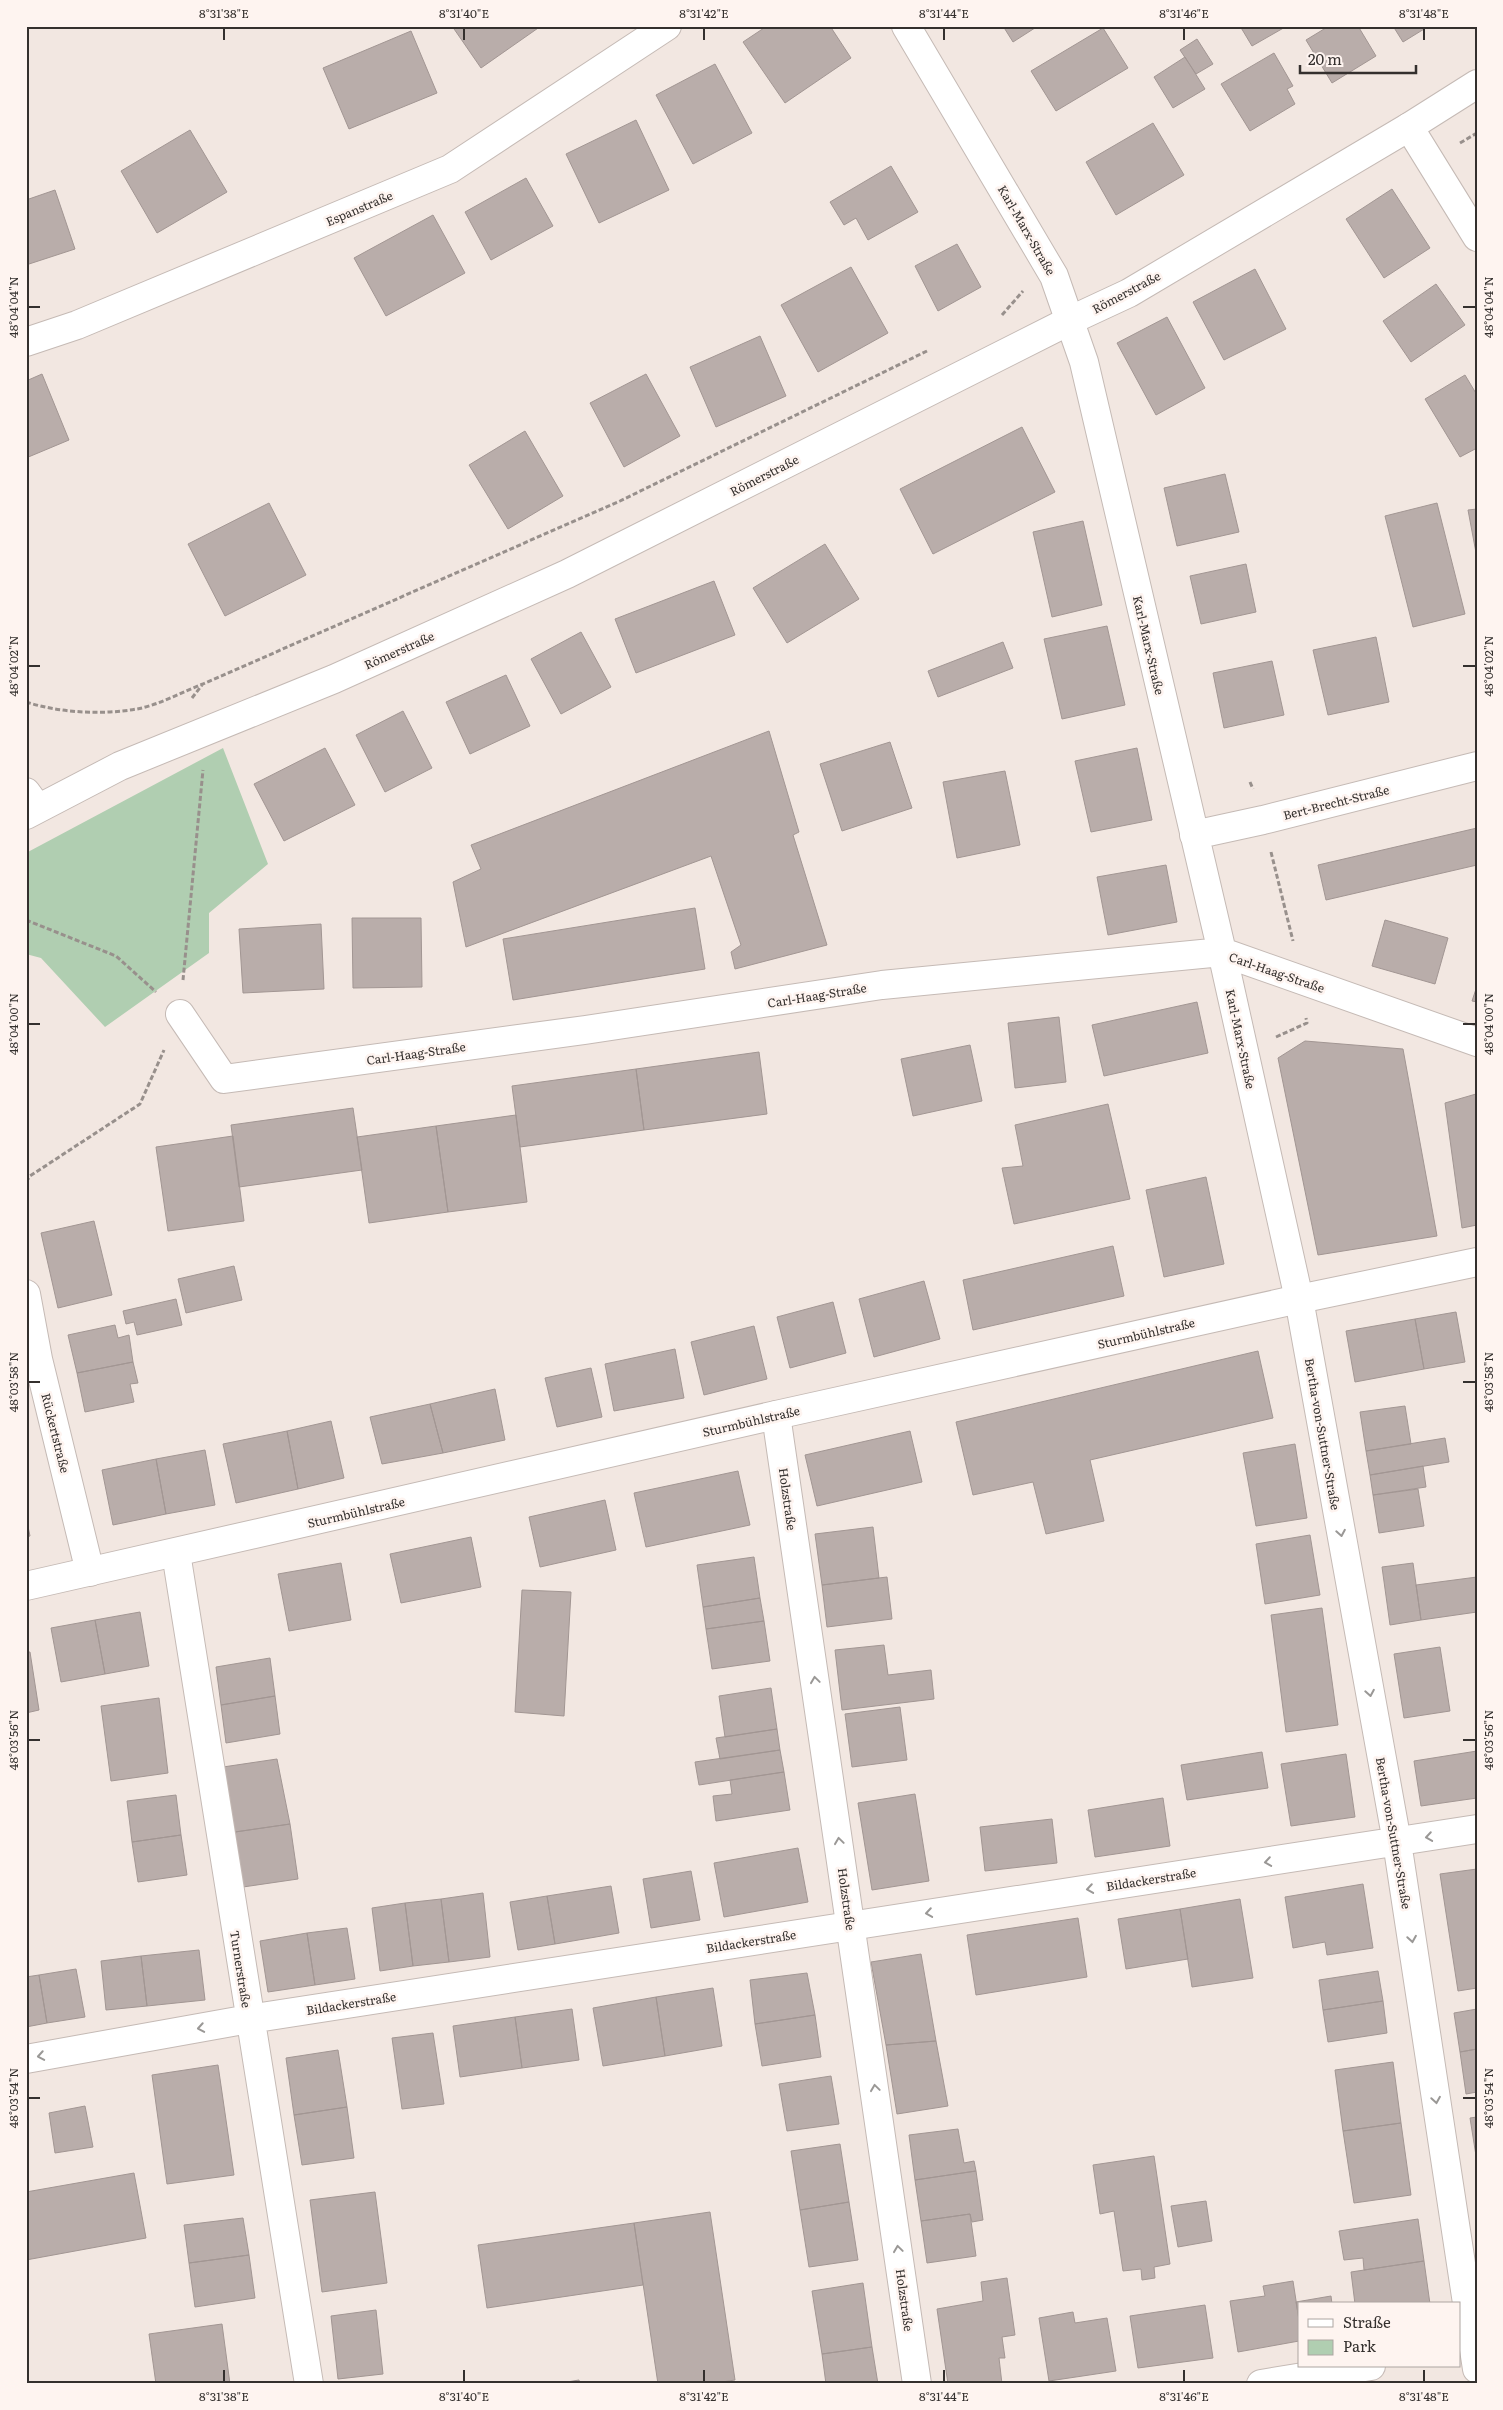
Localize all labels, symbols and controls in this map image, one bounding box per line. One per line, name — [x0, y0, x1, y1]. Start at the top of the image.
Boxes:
text: 8°31'38"E — [199, 4, 249, 22]
text: 8°31'40"E — [439, 4, 489, 22]
text: 8°31'42"E — [679, 4, 729, 22]
text: 8°31'44"E — [919, 4, 969, 22]
text: 8°31'46"E — [1159, 4, 1209, 22]
text: 8°31'48"E — [1399, 4, 1449, 22]
scale bar — [1300, 42, 1417, 74]
text: 20 m — [1308, 47, 1342, 70]
street label: Karl-Marx-Straße — [994, 182, 1060, 278]
street label: Espanstraße — [323, 186, 395, 230]
street label: Römerstraße — [1089, 266, 1163, 318]
text: 48°04'04"N — [4, 276, 22, 338]
text: 48°04'04"N — [1479, 276, 1497, 338]
street label: Römerstraße — [726, 450, 802, 500]
street label: Karl-Marx-Straße — [1129, 593, 1169, 697]
street label: Römerstraße — [361, 627, 437, 673]
text: 48°04'02"N — [4, 635, 22, 697]
text: 48°04'02"N — [1479, 635, 1497, 697]
street label: Bert-Brecht-Straße — [1281, 780, 1391, 824]
street label: Carl-Haag-Straße — [1227, 947, 1327, 997]
street label: Carl-Haag-Straße — [766, 978, 868, 1012]
street label: Karl-Marx-Straße — [1222, 987, 1260, 1091]
text: 48°04'00"N — [4, 993, 22, 1055]
text: 48°04'00"N — [1479, 993, 1497, 1055]
street label: Carl-Haag-Straße — [365, 1037, 467, 1069]
street label: Sturmbühlstraße — [1095, 1313, 1197, 1353]
text: 48°03'58"N — [4, 1352, 22, 1412]
text: 48°03'58"N — [1479, 1352, 1497, 1412]
street label: Bertha-von-Suttner-Straße — [1301, 1357, 1345, 1511]
street label: Rückertstraße — [37, 1391, 75, 1475]
street label: Sturmbühlstraße — [700, 1401, 802, 1441]
street label: Holzstraße — [775, 1467, 801, 1531]
street label: Sturmbühlstraße — [305, 1492, 407, 1532]
one-way arrow — [1335, 1529, 1345, 1537]
one-way arrow — [810, 1675, 821, 1683]
one-way arrow — [1364, 1689, 1374, 1697]
text: 48°03'56"N — [4, 1710, 22, 1770]
text: 48°03'56"N — [1479, 1710, 1497, 1770]
street label: Bertha-von-Suttner-Straße — [1372, 1756, 1416, 1910]
one-way arrow — [1424, 1831, 1432, 1842]
one-way arrow — [834, 1836, 845, 1844]
one-way arrow — [1264, 1856, 1272, 1866]
street label: Bildackerstraße — [1105, 1863, 1197, 1895]
street label: Holzstraße — [834, 1867, 860, 1931]
one-way arrow — [1086, 1883, 1094, 1893]
one-way arrow — [925, 1907, 933, 1918]
street label: Bildackerstraße — [705, 1925, 797, 1957]
street label: Turnerstraße — [226, 1929, 256, 2009]
one-way arrow — [1406, 1935, 1416, 1944]
street label: Bildackerstraße — [305, 1987, 397, 2019]
one-way arrow — [197, 2022, 206, 2032]
one-way arrow — [37, 2051, 46, 2061]
text: 48°03'54"N — [4, 2068, 22, 2128]
text: 48°03'54"N — [1479, 2068, 1497, 2128]
one-way arrow — [870, 2084, 880, 2092]
one-way arrow — [1430, 2096, 1441, 2104]
one-way arrow — [893, 2245, 903, 2253]
street label: Holzstraße — [892, 2268, 918, 2332]
legend — [1298, 2302, 1460, 2368]
text: Straße — [1343, 2310, 1391, 2333]
text: Park — [1343, 2334, 1377, 2357]
text: 8°31'38"E — [199, 2387, 249, 2405]
text: 8°31'40"E — [439, 2387, 489, 2405]
text: 8°31'42"E — [679, 2387, 729, 2405]
text: 8°31'44"E — [919, 2387, 969, 2405]
text: 8°31'46"E — [1159, 2387, 1209, 2405]
text: 8°31'48"E — [1399, 2387, 1449, 2405]

